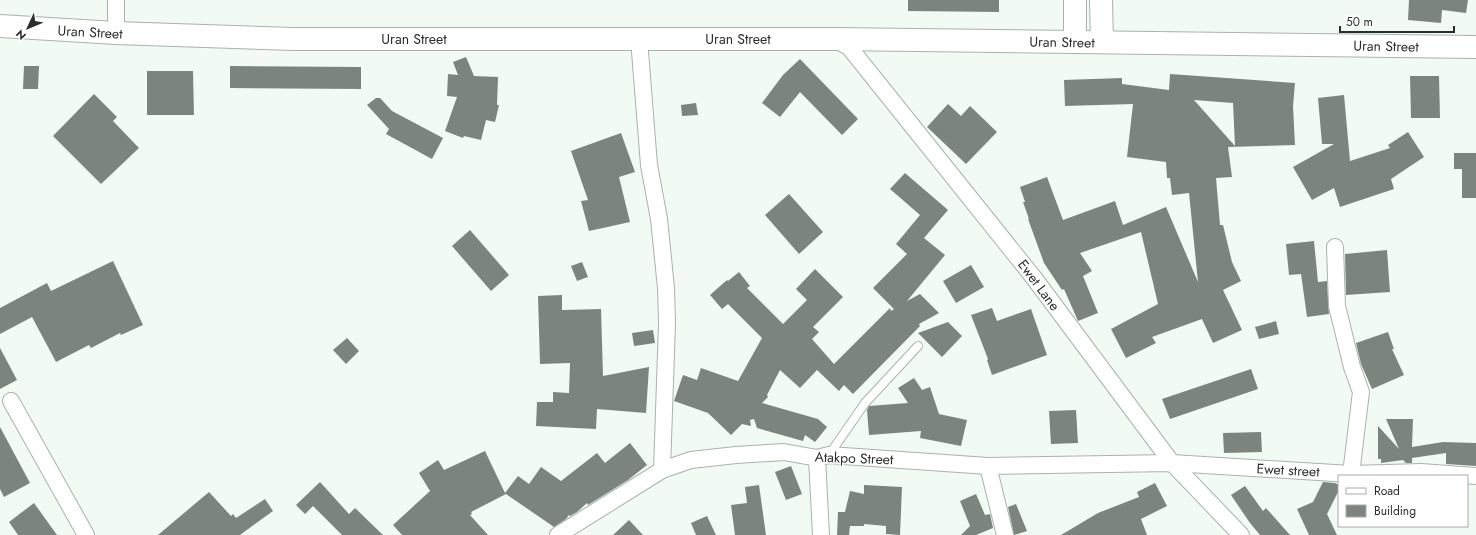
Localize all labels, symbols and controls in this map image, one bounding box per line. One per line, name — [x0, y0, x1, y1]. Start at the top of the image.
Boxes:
north arrow — [8, 8, 48, 48]
scale bar — [1340, 8, 1454, 34]
text: 50 m — [1346, 13, 1373, 31]
street label: Uran Street — [57, 20, 124, 44]
text: N — [12, 26, 30, 44]
street label: Uran Street — [381, 29, 447, 49]
street label: Uran Street — [705, 29, 771, 49]
street label: Uran Street — [1029, 31, 1095, 53]
street label: Uran Street — [1353, 35, 1419, 57]
street label: Ewet Lane — [1013, 255, 1065, 315]
street label: Atakpo Street — [814, 447, 894, 469]
street label: Ewet street — [1256, 458, 1321, 482]
legend — [1338, 475, 1468, 527]
text: Road — [1374, 482, 1400, 500]
text: Building — [1374, 502, 1416, 520]

